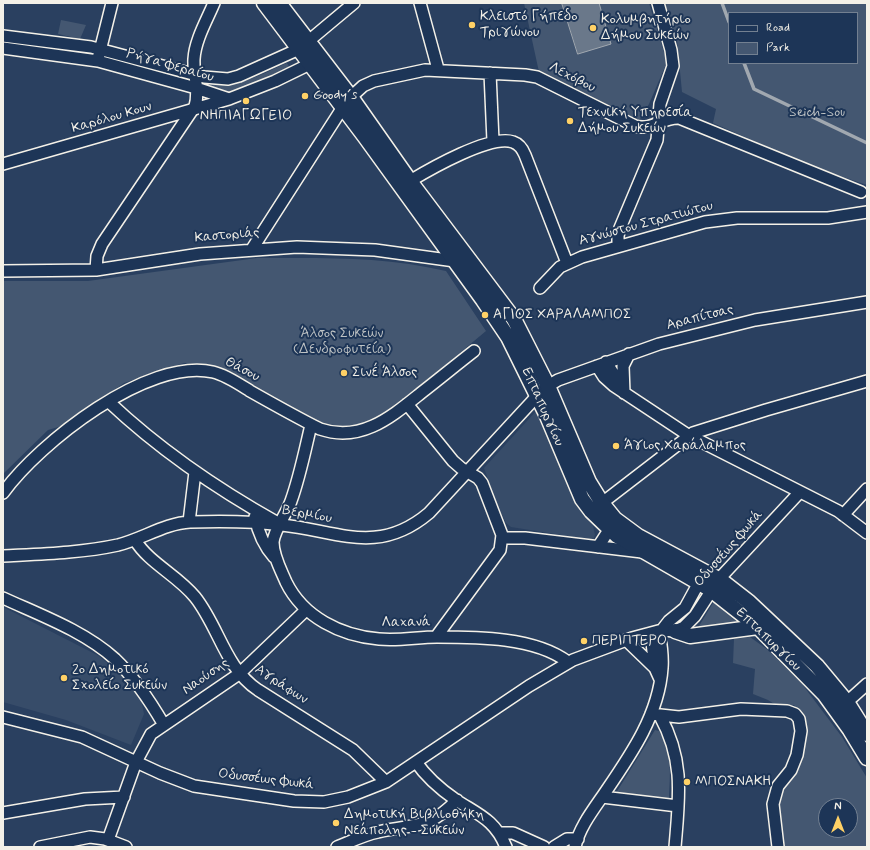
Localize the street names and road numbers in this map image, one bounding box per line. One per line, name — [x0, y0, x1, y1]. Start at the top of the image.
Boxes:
street label: Ρήγα Φεραίου — [124, 45, 216, 87]
street label: Λεχόβου — [546, 59, 598, 97]
street label: Καρόλου Κουν — [70, 99, 154, 137]
street label: Αγνώστου Στρατιώτου — [577, 198, 715, 250]
street label: Καστοριάς — [194, 225, 260, 247]
street label: Αραπίτσας — [665, 302, 735, 334]
street label: Θάσου — [222, 354, 262, 386]
street label: Επταπυργίου — [517, 365, 567, 449]
street label: Βερμίου — [281, 502, 333, 528]
street label: Οδυσσέως Φωκά — [691, 507, 767, 591]
street label: Επταπυργίου — [732, 605, 804, 675]
street label: Λαχανά — [381, 614, 431, 632]
street label: Ναούσης — [179, 655, 233, 699]
street label: Αγράφων — [251, 662, 311, 708]
street label: Οδυσσέως Φωκά — [217, 766, 315, 794]

